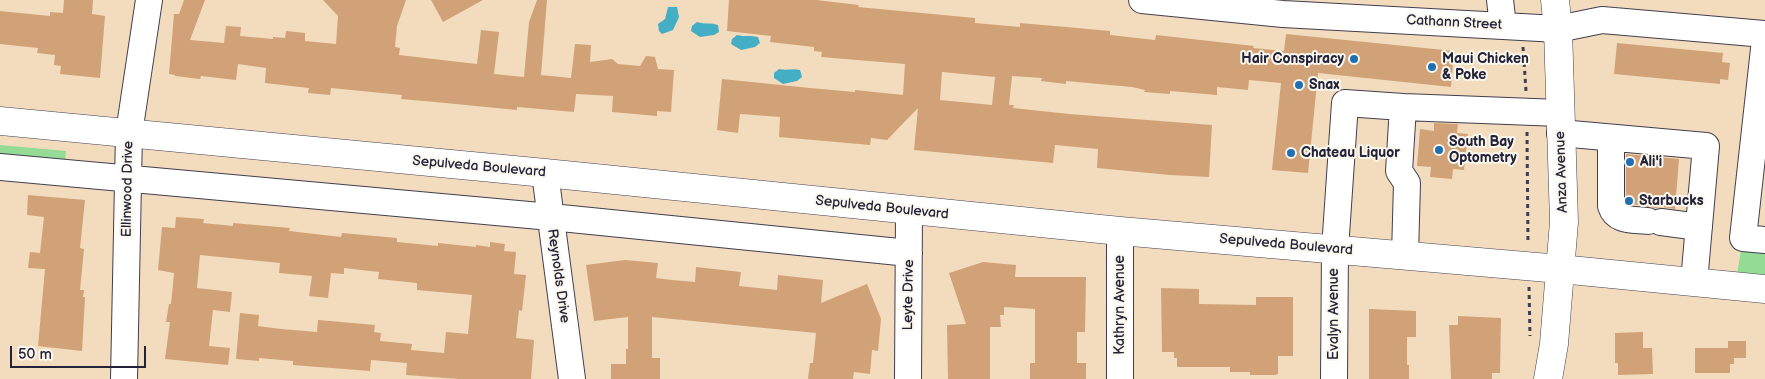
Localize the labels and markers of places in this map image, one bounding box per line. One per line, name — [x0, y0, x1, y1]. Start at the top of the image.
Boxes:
place label: Hair Conspiracy — [1241, 51, 1344, 67]
place label: Maui Chicken & Poke — [1442, 51, 1529, 84]
marker: Hair Conspiracy — [1348, 53, 1360, 65]
marker: Maui Chicken & Poke — [1426, 61, 1438, 73]
place label: Snax — [1309, 77, 1340, 93]
marker: Snax — [1293, 79, 1305, 91]
place label: South Bay Optometry — [1449, 134, 1517, 166]
marker: South Bay Optometry — [1433, 144, 1445, 156]
place label: Chateau Liquor — [1301, 145, 1400, 161]
marker: Chateau Liquor — [1285, 147, 1297, 159]
place label: Ali'i — [1640, 154, 1662, 170]
marker: Ali'i — [1624, 156, 1636, 168]
place label: Starbucks — [1639, 193, 1704, 209]
marker: Starbucks — [1623, 195, 1635, 207]

